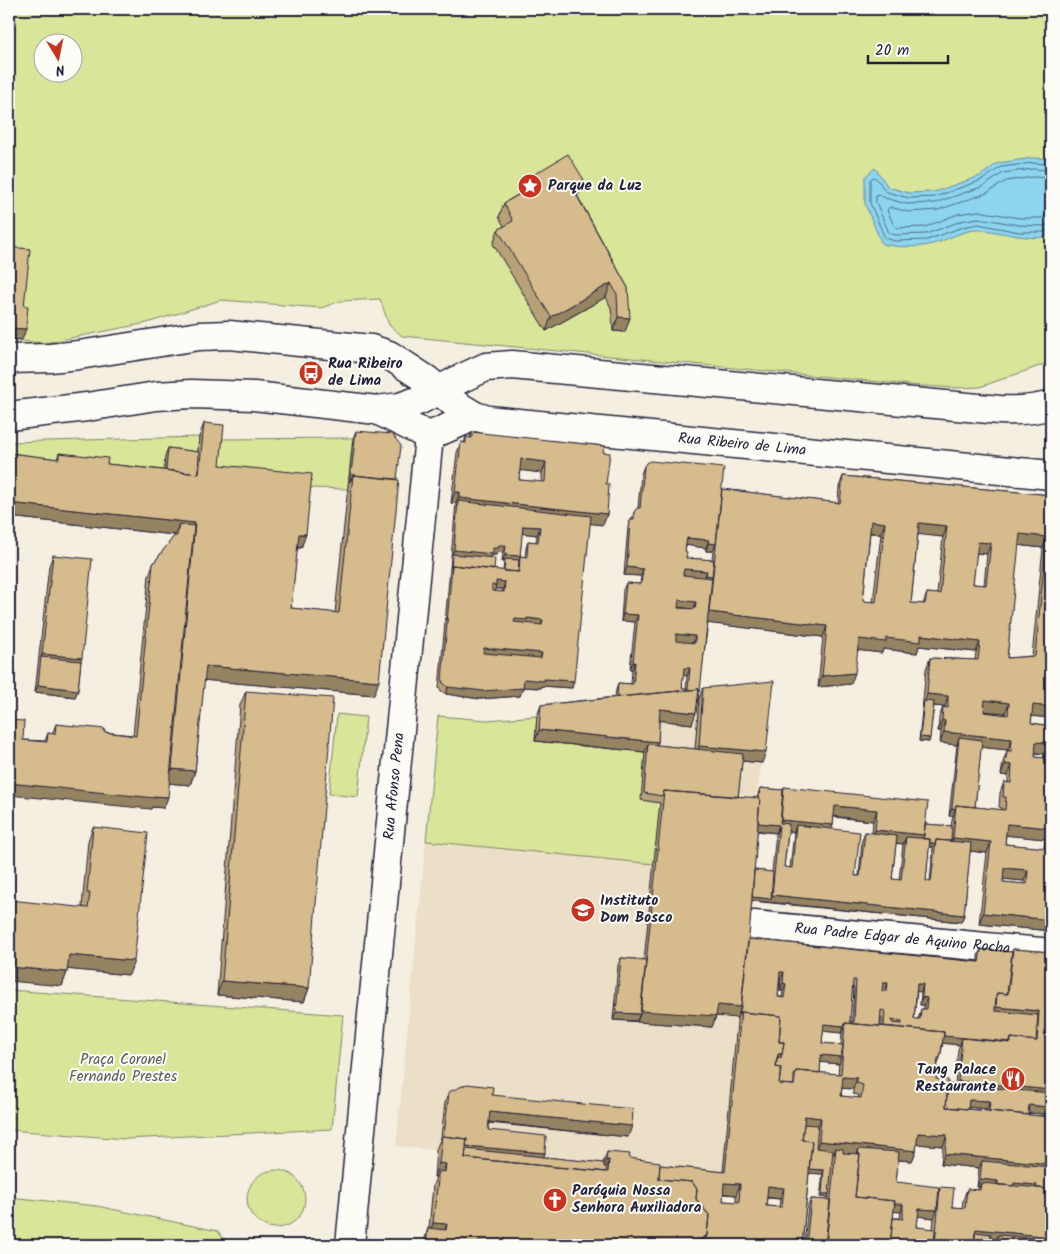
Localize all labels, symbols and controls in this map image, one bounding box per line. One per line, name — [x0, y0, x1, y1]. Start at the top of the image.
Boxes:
north arrow — [32, 32, 82, 82]
scale bar — [868, 32, 948, 64]
text: 20 m — [875, 39, 909, 63]
text: N — [54, 58, 66, 81]
place icon: Parque da Luz — [517, 173, 543, 199]
place label: Parque da Luz — [548, 174, 642, 198]
place label: Rua Ribeiro de Lima — [328, 352, 403, 393]
bus stop icon: Rua Ribeiro de Lima — [298, 360, 324, 386]
street label: Rua Ribeiro de Lima — [677, 427, 807, 463]
street label: Rua Afonso Pena — [377, 731, 412, 841]
place label: Instituto Dom Bosco — [600, 889, 672, 930]
school or university icon: Instituto Dom Bosco — [570, 897, 596, 923]
street label: Rua Padre Edgar de Aquino Rocha — [793, 917, 1011, 961]
park label: Praça Coronel Fernando Prestes — [69, 1048, 178, 1089]
place label: Tang Palace Restaurante — [915, 1058, 997, 1099]
restaurant icon: Tang Palace Restaurante — [1000, 1066, 1026, 1092]
place label: Paróquia Nossa Senhora Auxiliadora — [572, 1179, 702, 1220]
church icon: Paróquia Nossa Senhora Auxiliadora — [542, 1187, 568, 1213]

